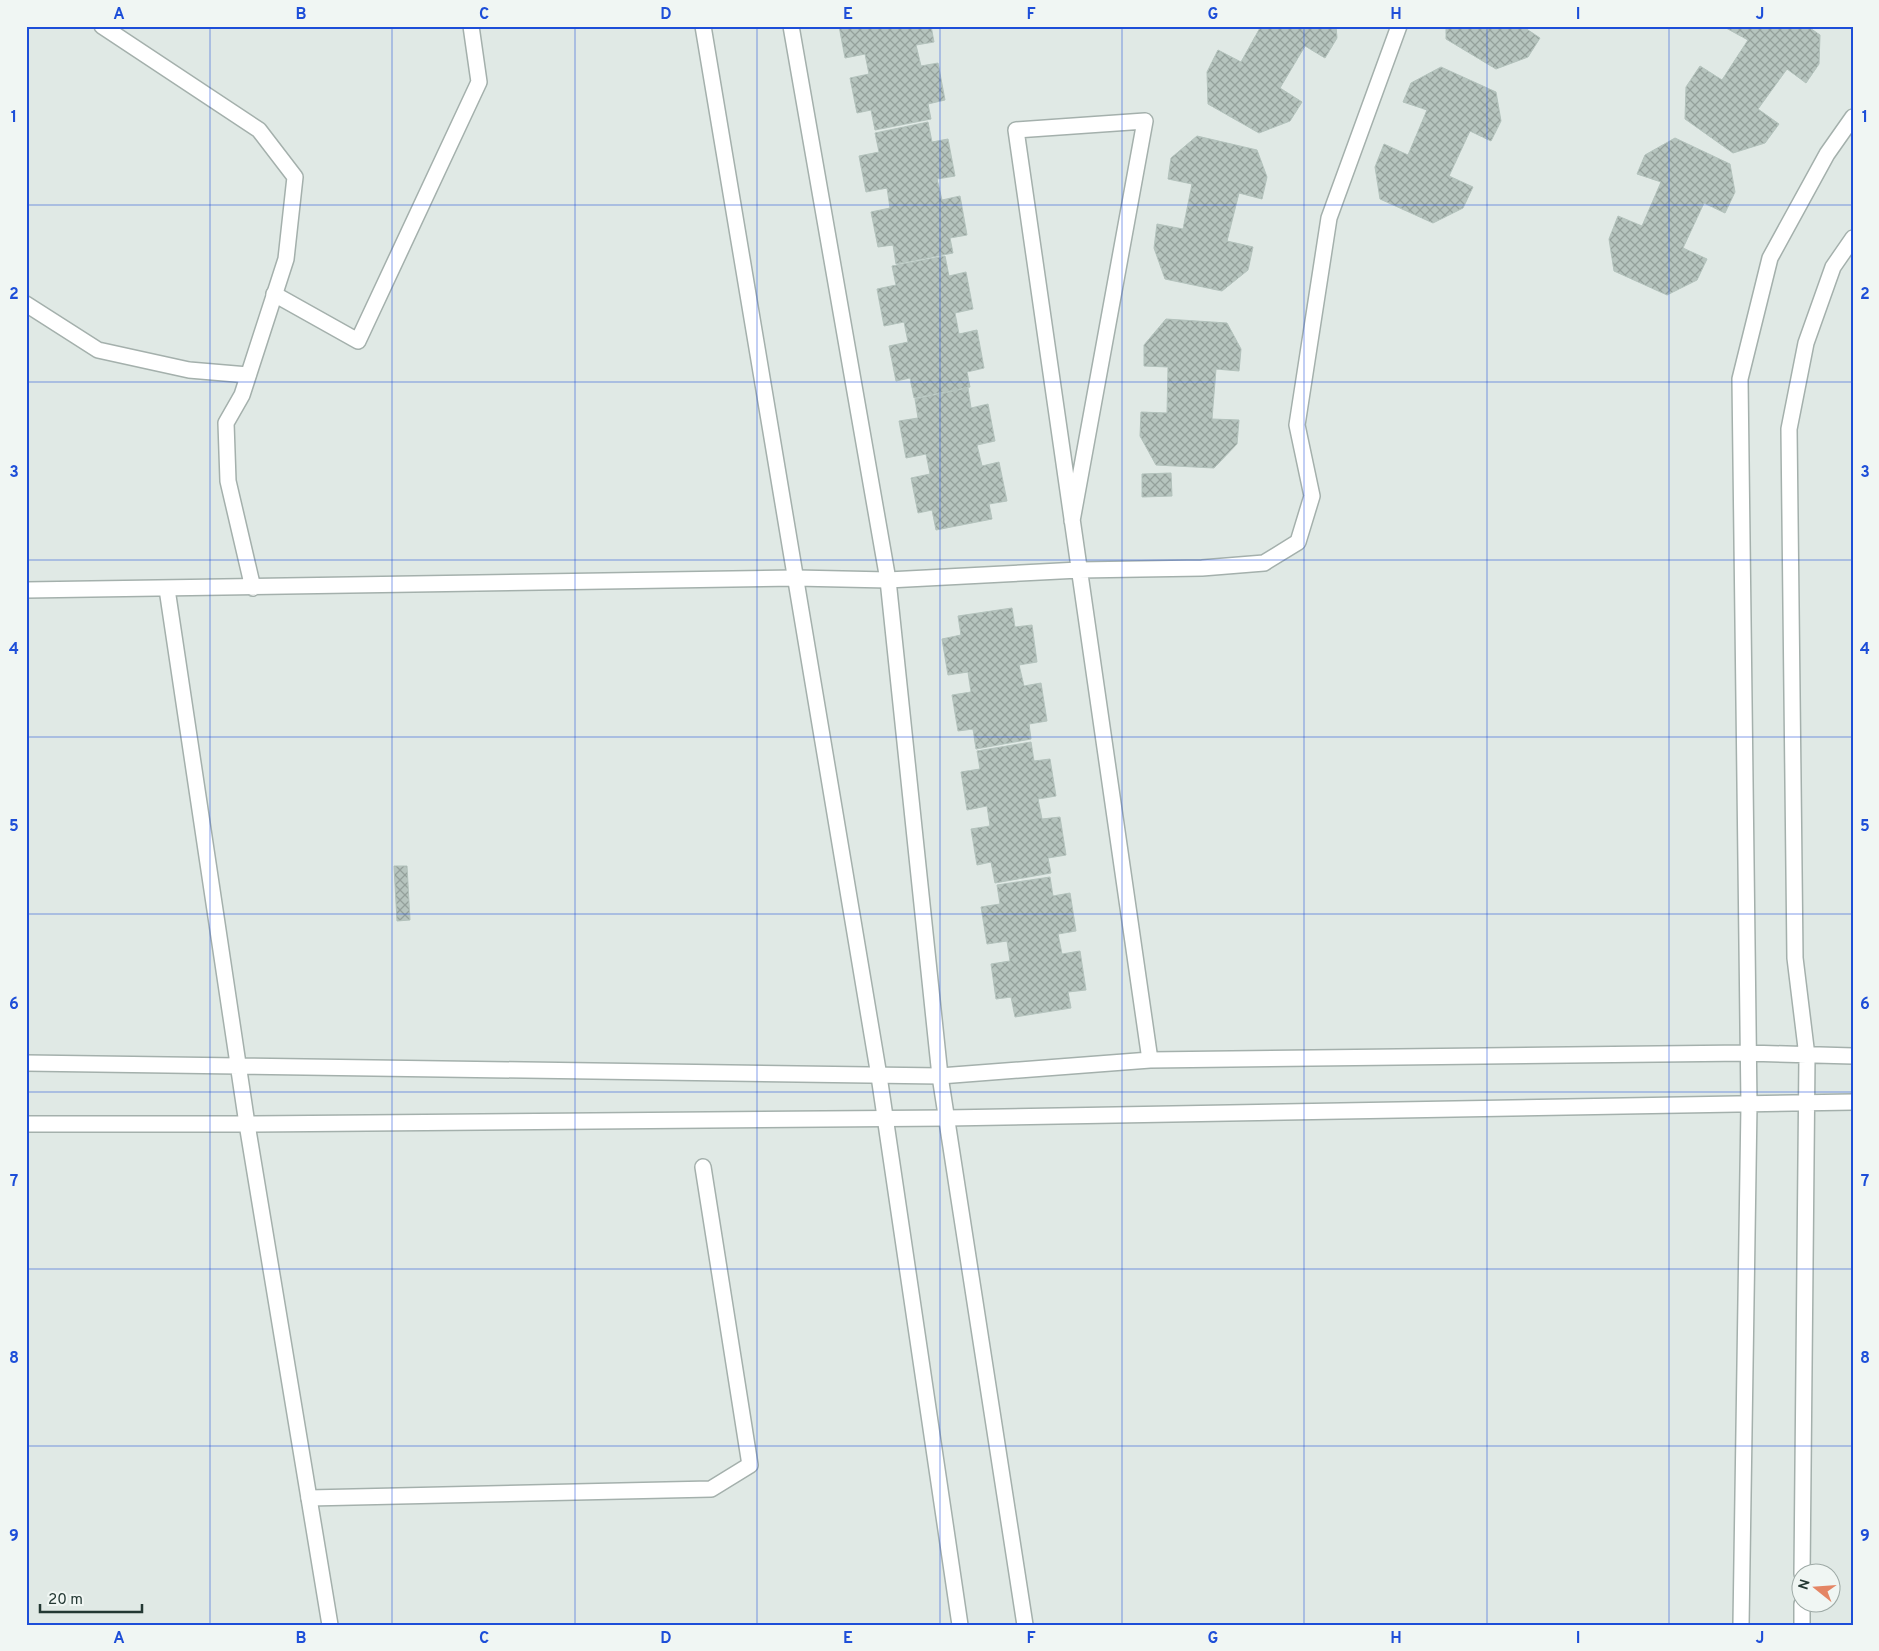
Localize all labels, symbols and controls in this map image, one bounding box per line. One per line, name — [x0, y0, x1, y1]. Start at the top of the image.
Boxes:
text: A — [113, 5, 125, 25]
text: B — [295, 5, 307, 25]
text: C — [479, 5, 489, 25]
text: D — [660, 5, 672, 25]
text: E — [843, 5, 853, 25]
text: F — [1026, 5, 1036, 25]
text: G — [1208, 5, 1218, 25]
text: H — [1390, 5, 1402, 25]
text: I — [1576, 5, 1580, 25]
text: J — [1756, 5, 1764, 25]
text: 1 — [11, 108, 17, 128]
text: 1 — [1862, 108, 1868, 128]
text: 2 — [9, 285, 19, 305]
text: 2 — [1860, 285, 1870, 305]
text: 3 — [9, 463, 19, 483]
text: 3 — [1860, 463, 1870, 483]
text: 4 — [9, 640, 19, 660]
text: 4 — [1860, 640, 1870, 660]
text: 5 — [9, 817, 19, 837]
text: 5 — [1860, 817, 1870, 837]
text: 6 — [9, 995, 19, 1015]
text: 6 — [1860, 995, 1870, 1015]
text: 7 — [10, 1172, 18, 1192]
text: 7 — [1861, 1172, 1869, 1192]
text: 8 — [9, 1349, 19, 1369]
text: 8 — [1860, 1349, 1870, 1369]
text: 9 — [9, 1527, 19, 1547]
text: 9 — [1860, 1527, 1870, 1547]
north arrow — [1792, 1564, 1842, 1614]
text: N — [1795, 1577, 1815, 1592]
scale bar — [40, 1581, 142, 1613]
text: 20 m — [48, 1591, 83, 1610]
text: A — [113, 1629, 125, 1649]
text: B — [295, 1629, 307, 1649]
text: C — [479, 1629, 489, 1649]
text: D — [660, 1629, 672, 1649]
text: E — [843, 1629, 853, 1649]
text: F — [1026, 1629, 1036, 1649]
text: G — [1208, 1629, 1218, 1649]
text: H — [1390, 1629, 1402, 1649]
text: I — [1576, 1629, 1580, 1649]
text: J — [1756, 1629, 1764, 1649]

